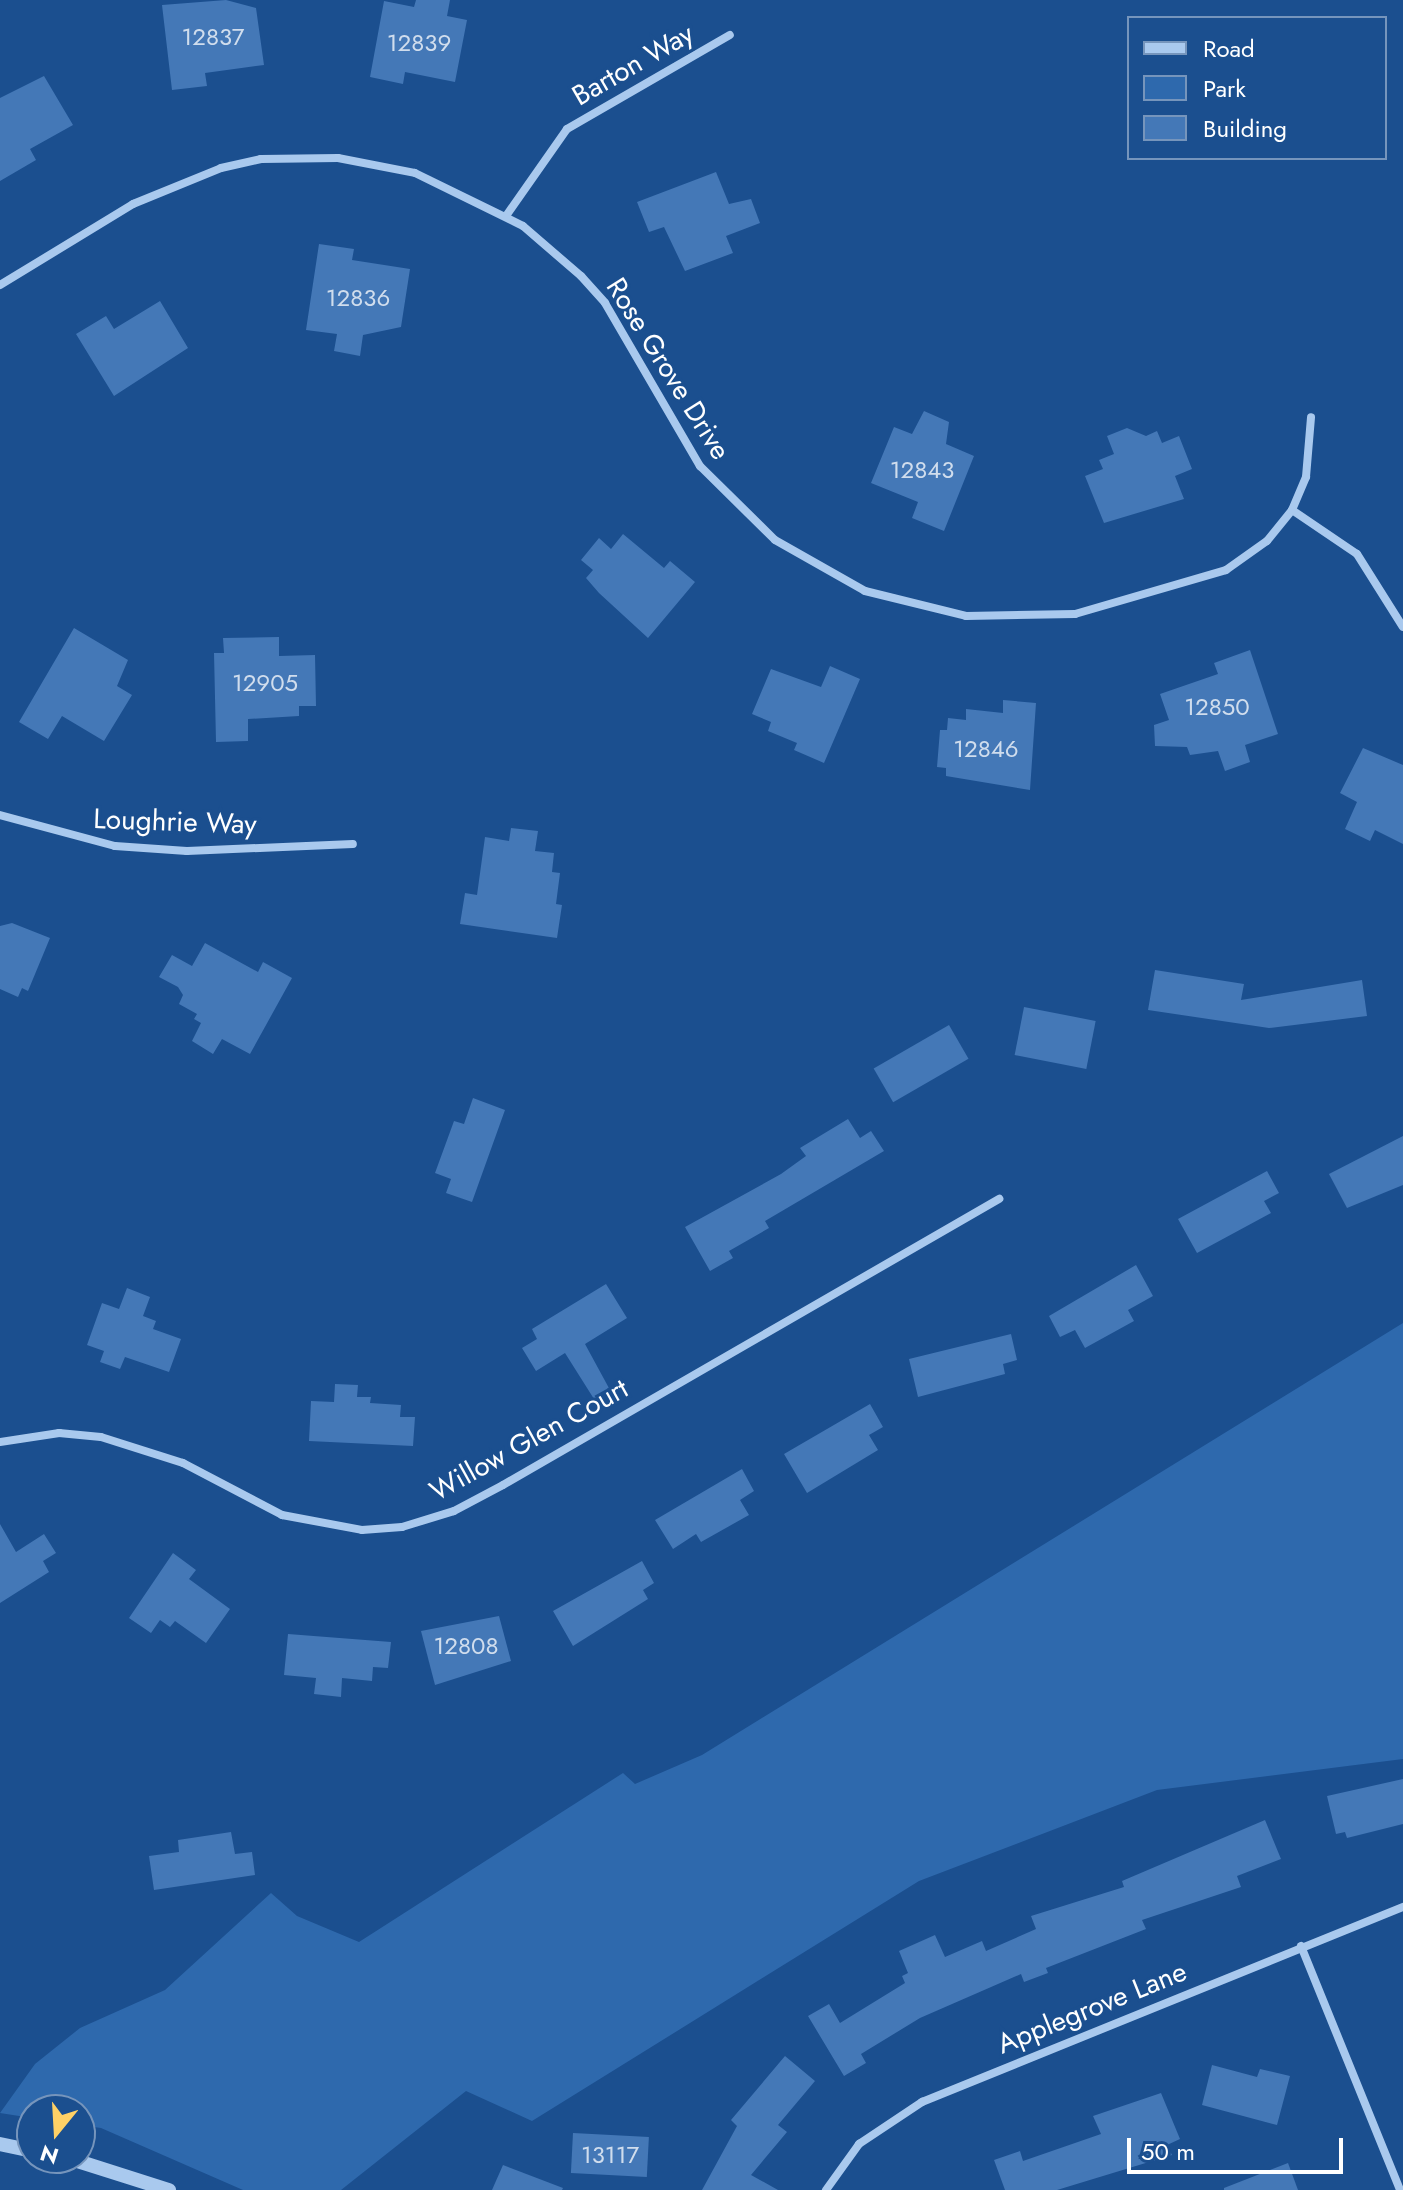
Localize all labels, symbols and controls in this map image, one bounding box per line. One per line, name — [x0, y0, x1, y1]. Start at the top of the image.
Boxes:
legend — [1127, 16, 1387, 160]
street label: Barton Way — [566, 17, 700, 113]
house number: 12837 — [182, 23, 244, 51]
house number: 12839 — [387, 29, 451, 57]
text: Road — [1203, 31, 1255, 66]
text: Park — [1203, 71, 1246, 106]
text: Building — [1203, 111, 1287, 146]
street label: Rose Grove Drive — [599, 272, 737, 466]
house number: 12836 — [326, 284, 390, 312]
house number: 12843 — [890, 456, 954, 484]
house number: 12905 — [232, 669, 298, 697]
house number: 12850 — [1184, 693, 1250, 721]
house number: 12846 — [953, 735, 1019, 763]
street label: Loughrie Way — [93, 802, 257, 842]
street label: Willow Glen Court — [424, 1372, 634, 1508]
house number: 12808 — [433, 1632, 499, 1660]
street label: Applegrove Lane — [992, 1955, 1192, 2061]
north arrow — [16, 2094, 96, 2174]
scale bar — [1131, 2122, 1347, 2172]
text: 50 m — [1141, 2134, 1195, 2169]
text: N — [36, 2137, 62, 2173]
house number: 13117 — [581, 2141, 639, 2169]

